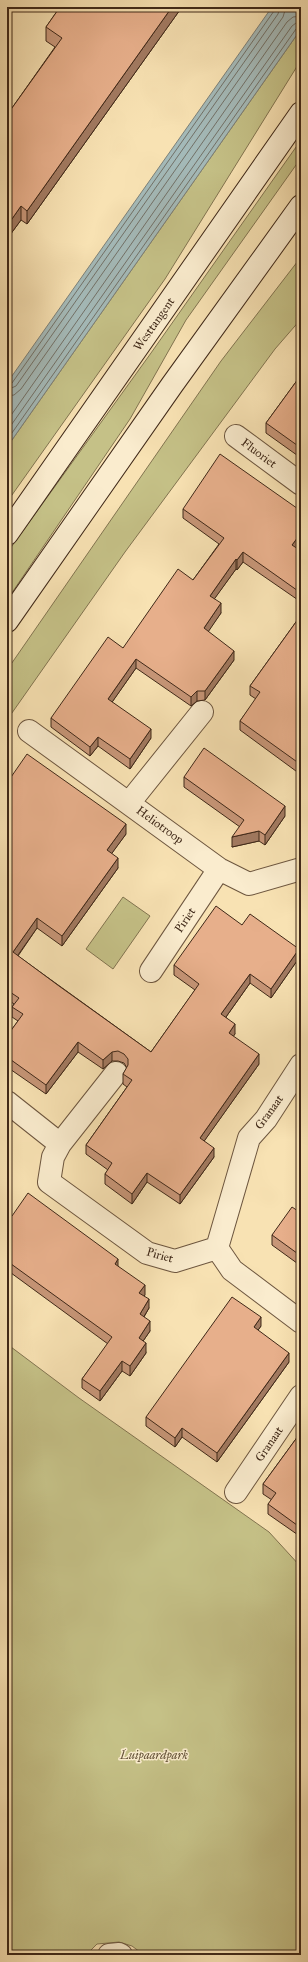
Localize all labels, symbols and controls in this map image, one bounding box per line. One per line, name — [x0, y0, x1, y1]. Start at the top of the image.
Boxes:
street label: Westtangent — [131, 294, 179, 354]
street label: Fluoriet — [239, 435, 280, 471]
street label: Heliotroop — [134, 803, 186, 847]
street label: Piriet — [172, 904, 199, 935]
street label: Granaat — [252, 1091, 287, 1132]
street label: Piriet — [145, 1245, 176, 1266]
street label: Granaat — [252, 1423, 286, 1464]
park label: Luipaardpark — [119, 1748, 189, 1763]

